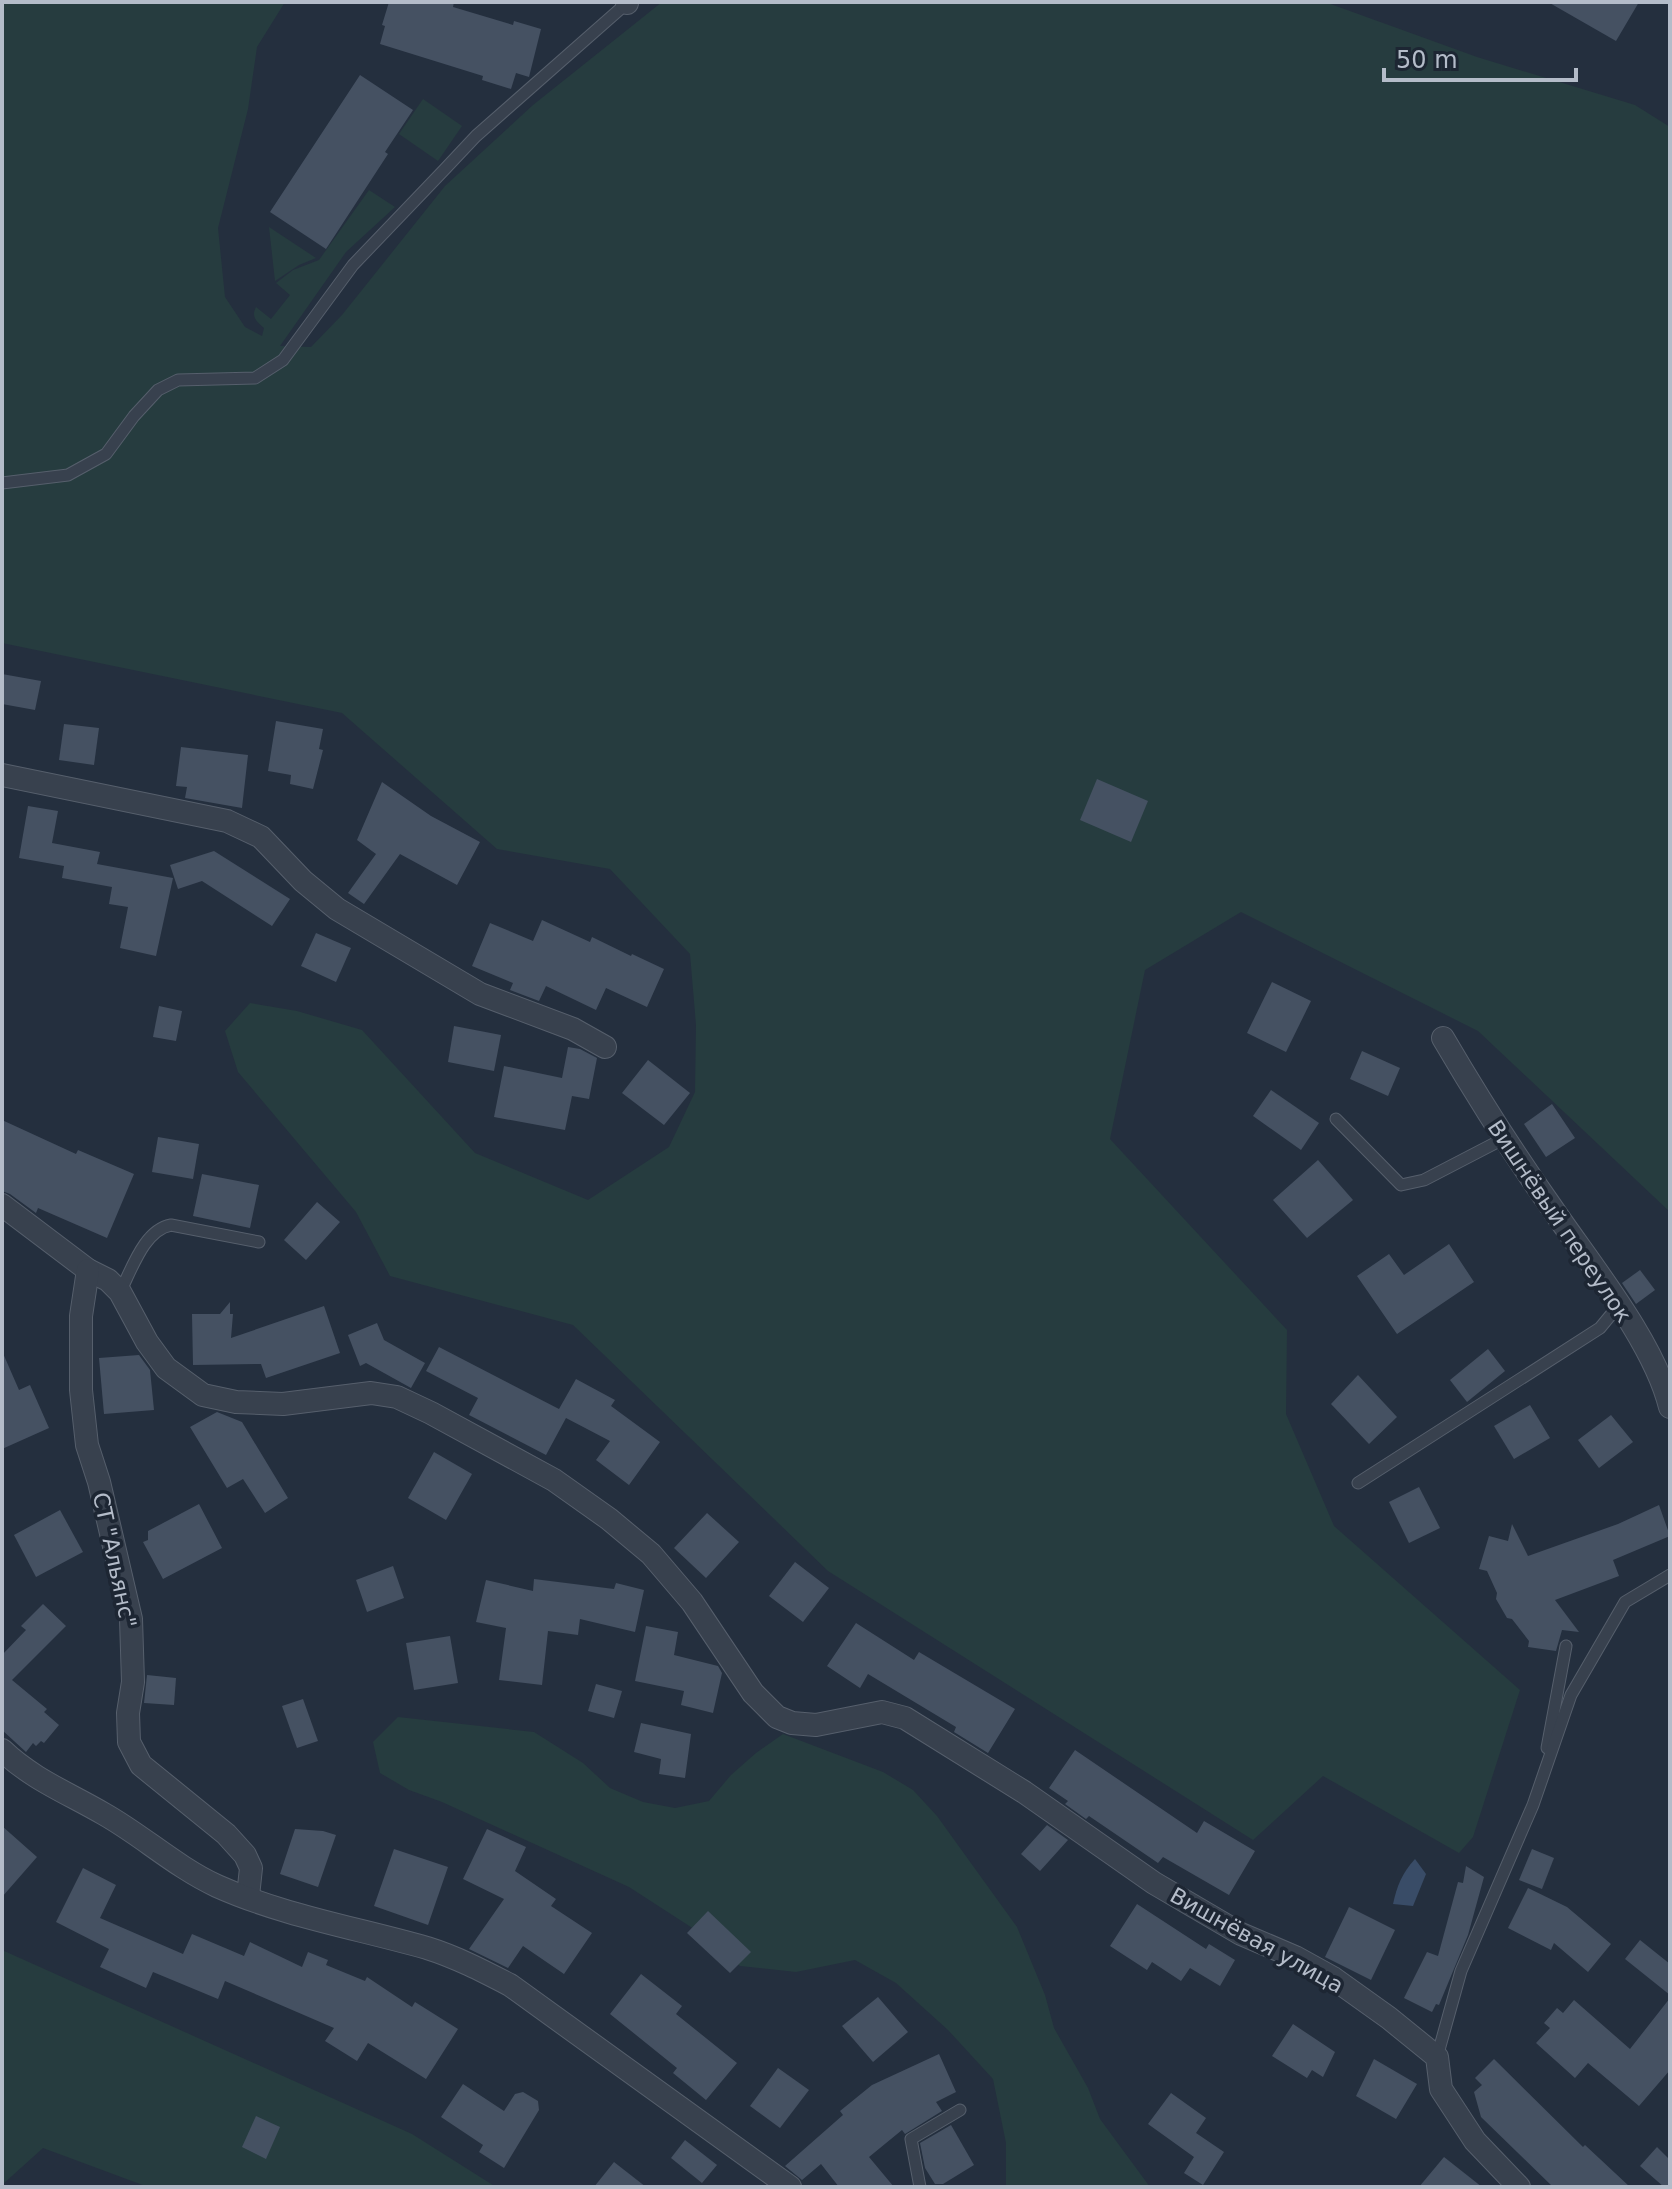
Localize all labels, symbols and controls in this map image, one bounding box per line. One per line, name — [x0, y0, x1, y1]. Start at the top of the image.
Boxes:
scale bar — [1384, 32, 1576, 82]
text: 50 m — [1396, 46, 1458, 74]
street label: Вишнёвый переулок — [1483, 1115, 1637, 1327]
street label: СТ "Альянс" — [88, 1490, 141, 1630]
street label: Вишнёвая улица — [1166, 1882, 1348, 1998]

